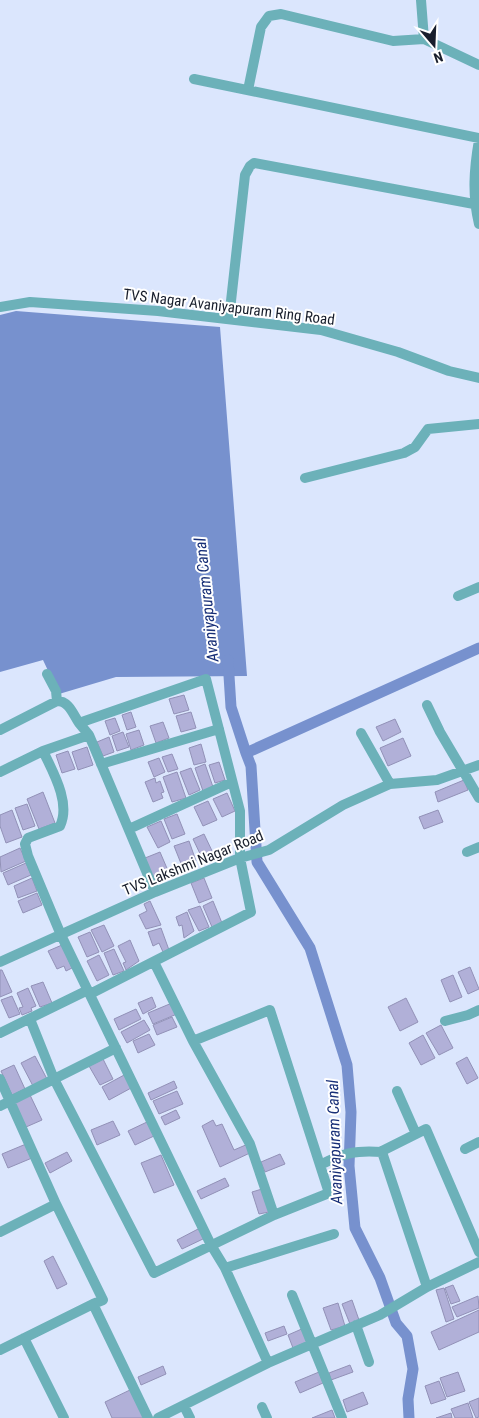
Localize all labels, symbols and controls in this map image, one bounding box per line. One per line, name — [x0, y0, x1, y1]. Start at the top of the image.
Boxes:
north arrow — [409, 20, 459, 70]
text: N — [432, 48, 445, 66]
street label: TVS Nagar Avaniyapuram Ring Road — [122, 285, 336, 329]
water label: Avaniyapuram Canal — [190, 537, 223, 664]
street label: TVS Lakshmi Nagar Road — [120, 827, 266, 899]
water label: Avaniyapuram Canal — [323, 1079, 346, 1206]

